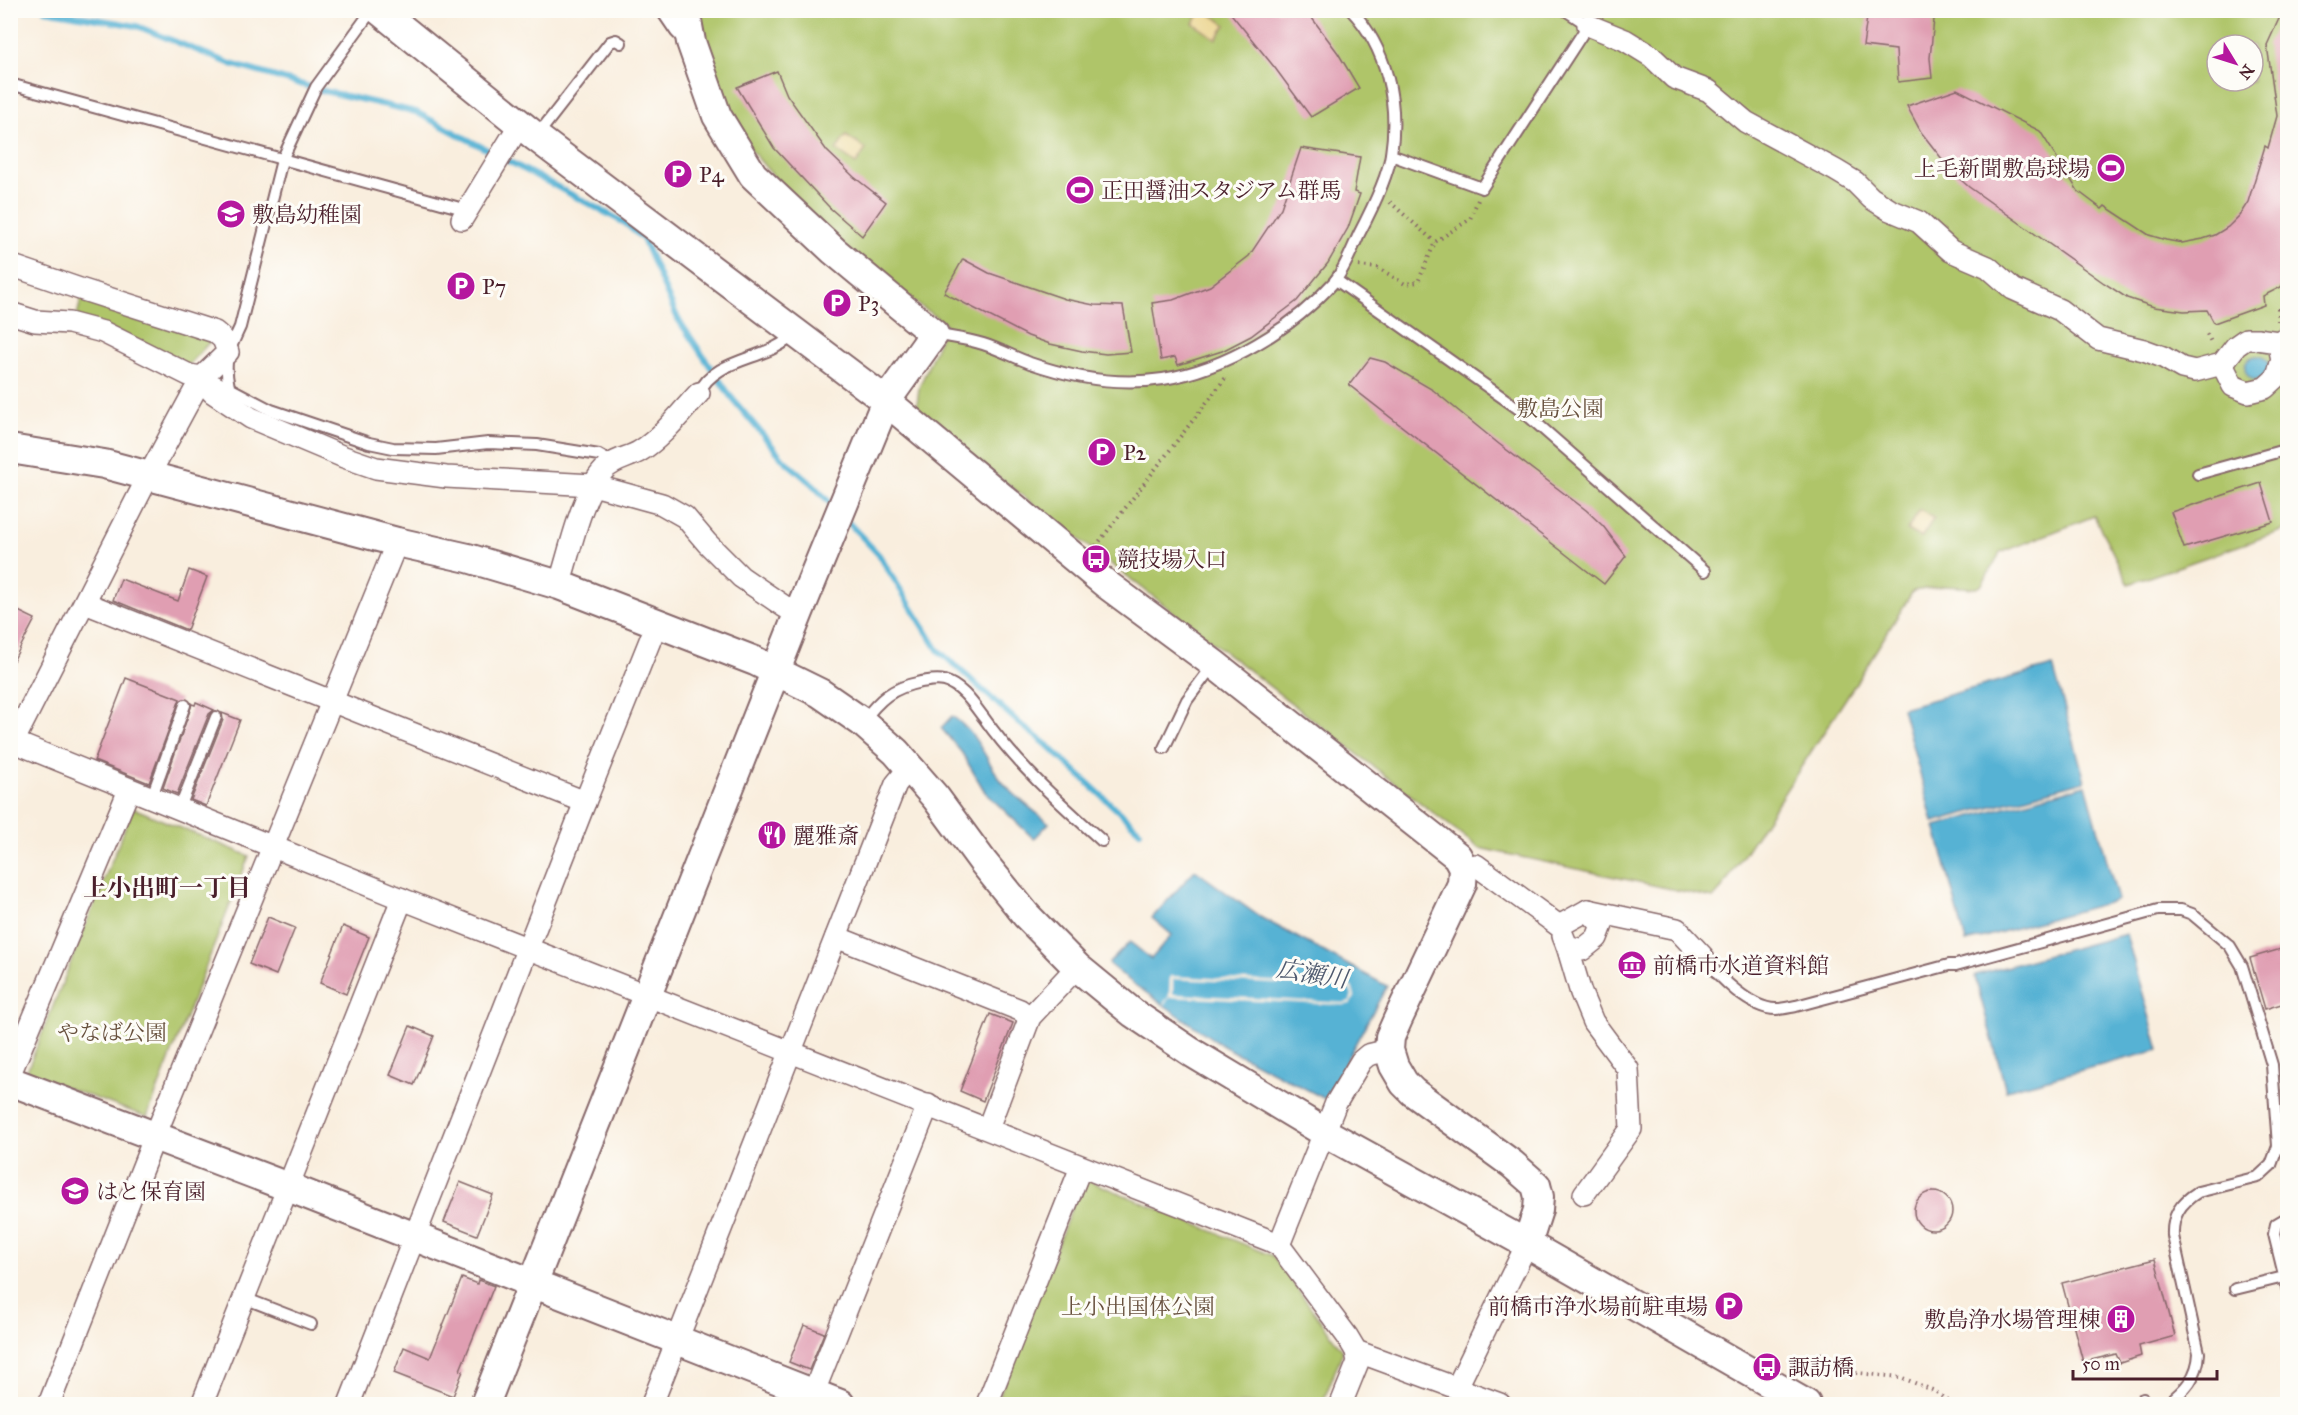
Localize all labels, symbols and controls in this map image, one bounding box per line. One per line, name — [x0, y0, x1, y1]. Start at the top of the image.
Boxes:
north arrow — [2205, 33, 2265, 93]
text: N — [2235, 61, 2258, 83]
sports icon: 上毛新聞敷島球場 — [2095, 152, 2127, 184]
place label: 上毛新聞敷島球場 — [1914, 155, 2090, 182]
parking icon: P4 — [662, 158, 694, 190]
place label: P4 — [699, 161, 725, 188]
sports icon: 正田醤油スタジアム群馬 — [1064, 174, 1096, 206]
place label: 正田醤油スタジアム群馬 — [1101, 177, 1341, 204]
school or university icon: 敷島幼稚園 — [215, 198, 247, 230]
place label: 敷島幼稚園 — [252, 201, 362, 228]
parking icon: P7 — [445, 270, 477, 302]
place label: P7 — [482, 273, 506, 300]
parking icon: P3 — [821, 287, 853, 319]
place label: P3 — [858, 290, 879, 317]
park label: 敷島公園 — [1516, 395, 1604, 422]
parking icon: P2 — [1086, 436, 1118, 468]
place label: P2 — [1123, 439, 1147, 466]
bus stop icon: 競技場入口 — [1080, 543, 1112, 575]
place label: 競技場入口 — [1117, 546, 1227, 573]
restaurant icon: 麗雅斎 — [756, 819, 788, 851]
place label: 麗雅斎 — [793, 822, 859, 849]
district label: 上小出町一丁目 — [83, 873, 251, 903]
museum icon: 前橋市水道資料館 — [1616, 949, 1648, 981]
place label: 前橋市水道資料館 — [1653, 952, 1829, 979]
water label: 広瀬川 — [1274, 954, 1353, 995]
park label: やなば公園 — [57, 1019, 167, 1046]
school or university icon: はと保育園 — [59, 1175, 91, 1207]
place label: はと保育園 — [96, 1178, 206, 1205]
parking icon: 前橋市浄水場前駐車場 — [1713, 1290, 1745, 1322]
park label: 上小出国体公園 — [1061, 1293, 1215, 1320]
place label: 前橋市浄水場前駐車場 — [1488, 1293, 1708, 1320]
building icon: 敷島浄水場管理棟 — [2105, 1303, 2137, 1335]
place label: 敷島浄水場管理棟 — [1924, 1306, 2100, 1333]
scale bar — [2073, 1343, 2217, 1381]
bus stop icon: 諏訪橋 — [1751, 1351, 1783, 1383]
text: 50 m — [2082, 1353, 2120, 1375]
place label: 諏訪橋 — [1788, 1354, 1854, 1381]

